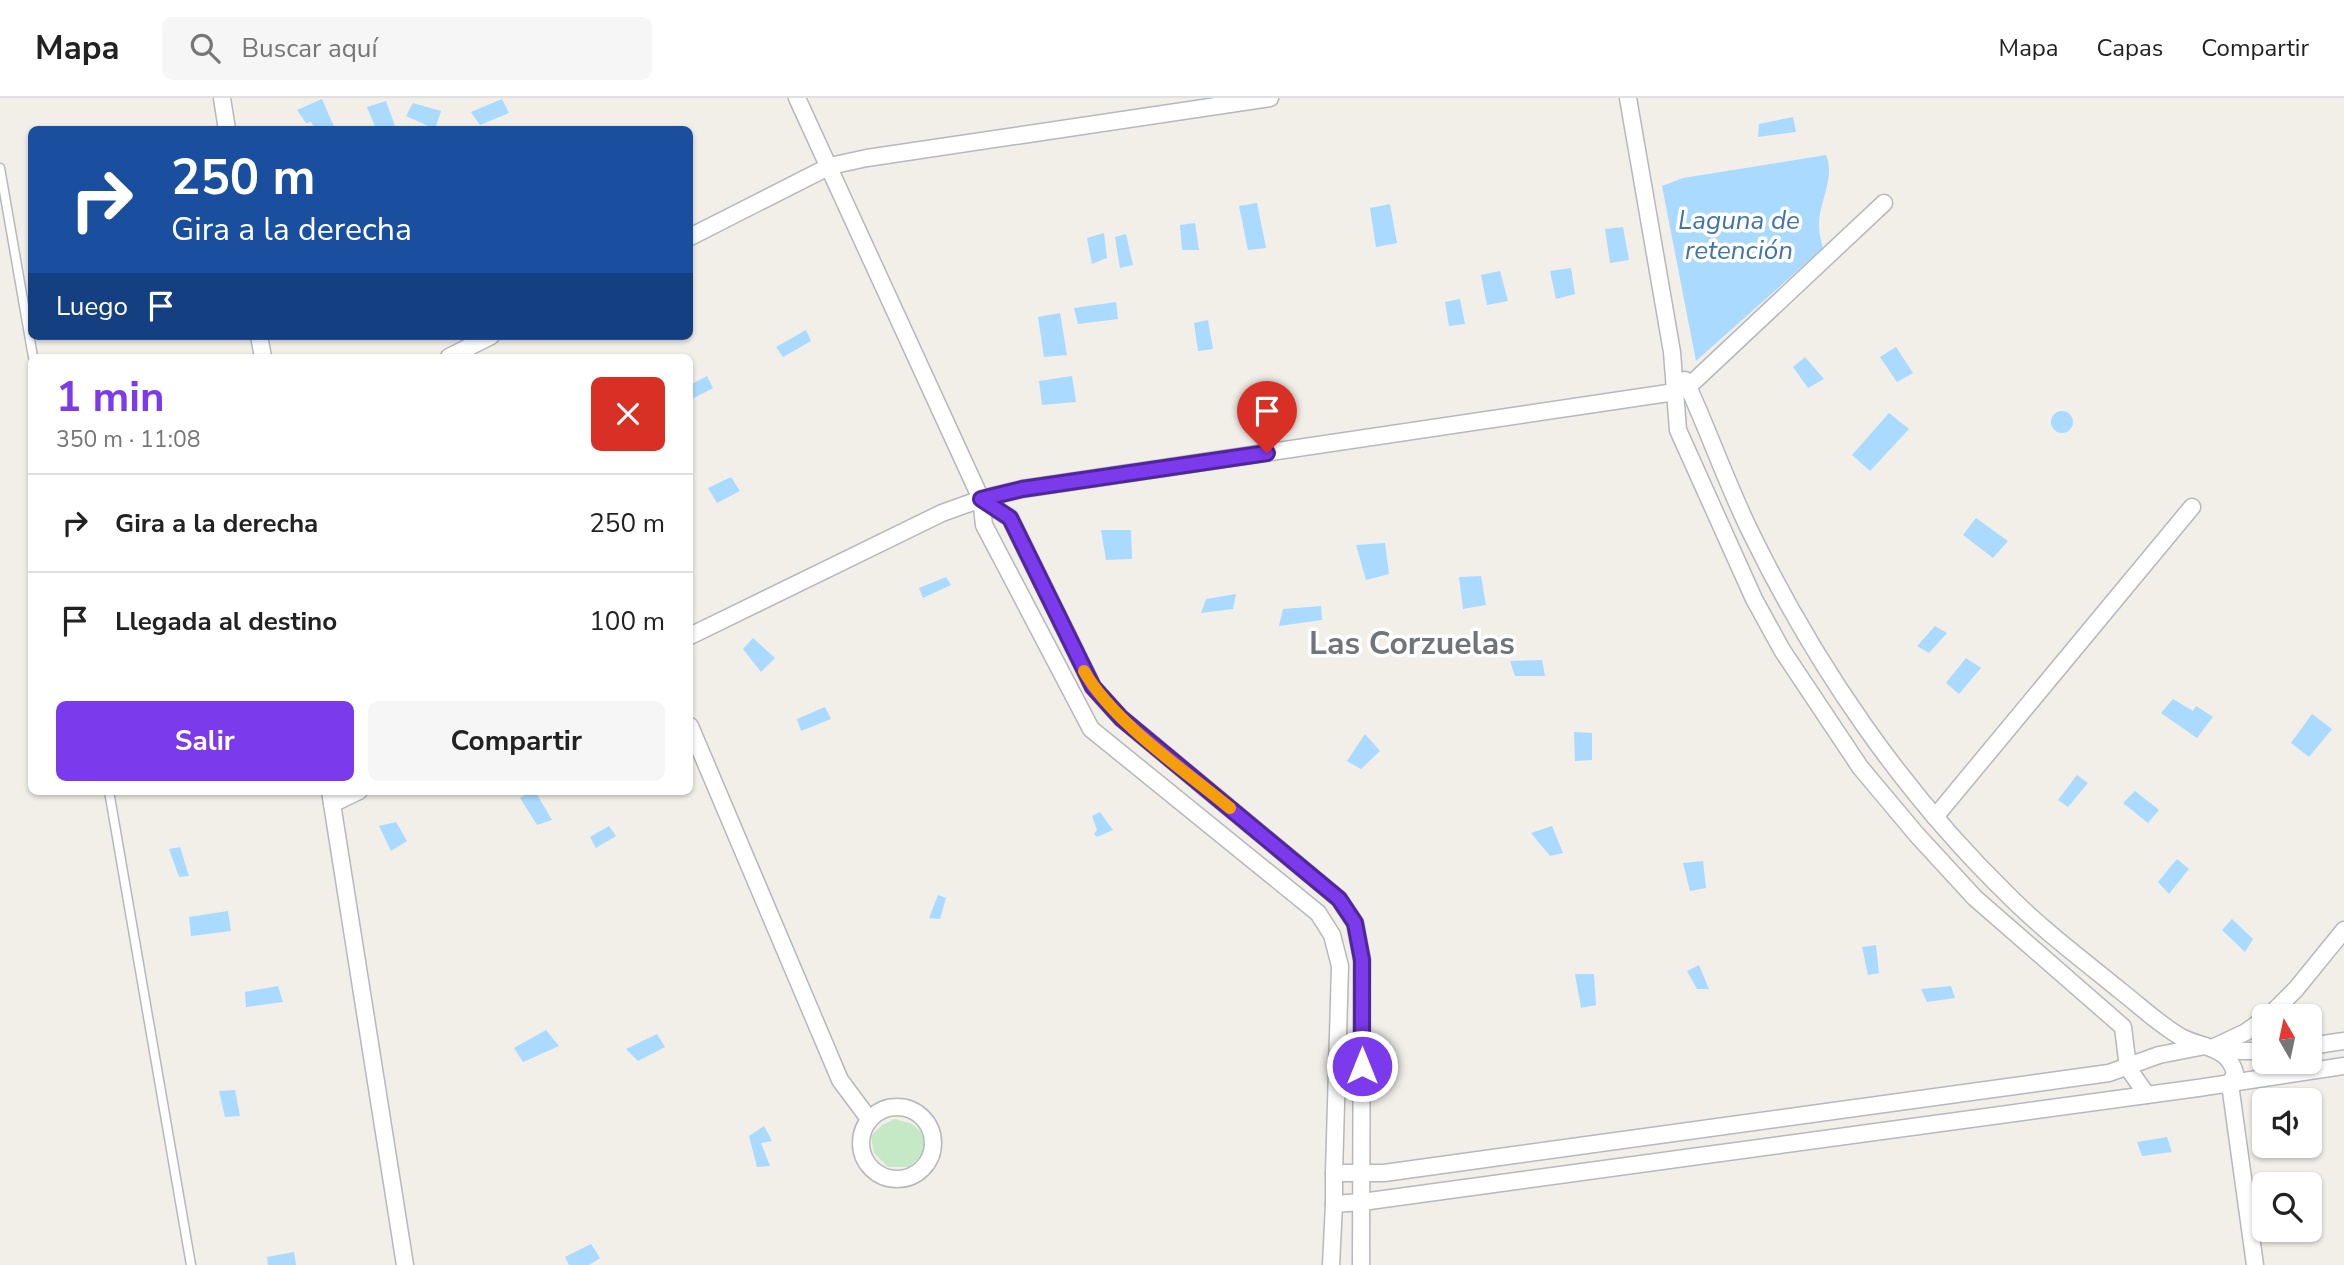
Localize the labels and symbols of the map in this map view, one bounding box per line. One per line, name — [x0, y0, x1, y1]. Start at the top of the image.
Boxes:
water label: Laguna de retención — [1678, 203, 1800, 268]
pin — [1237, 381, 1297, 453]
district label: Las Corzuelas — [1309, 622, 1515, 665]
north arrow — [2252, 1004, 2322, 1074]
position arrow — [1325, 1029, 1399, 1103]

